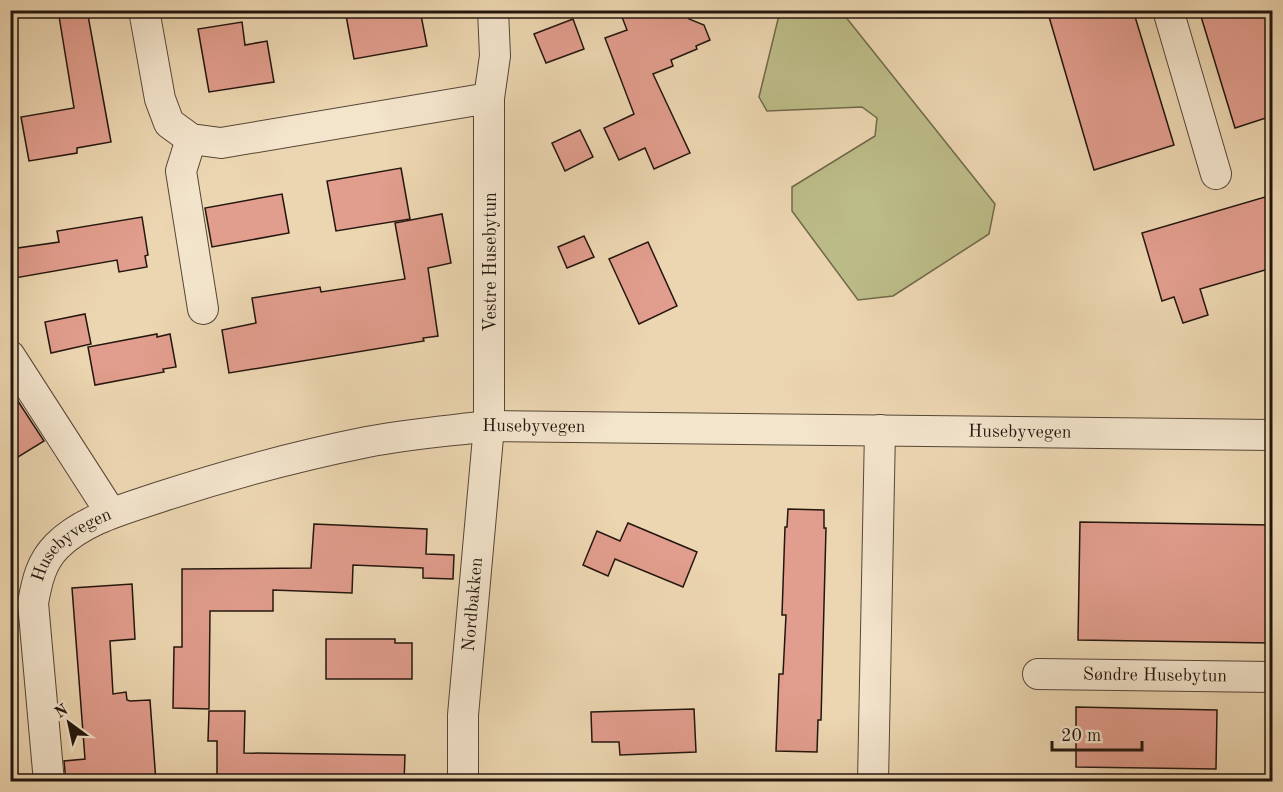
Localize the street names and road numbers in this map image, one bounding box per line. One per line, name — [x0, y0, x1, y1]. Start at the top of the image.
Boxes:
street label: Vestre Husebytun — [482, 192, 500, 332]
street label: Husebyvegen — [482, 417, 586, 436]
street label: Husebyvegen — [968, 423, 1072, 442]
street label: Husebyvegen — [29, 505, 114, 584]
street label: Nordbakken — [460, 556, 486, 652]
street label: Søndre Husebytun — [1083, 666, 1228, 685]

